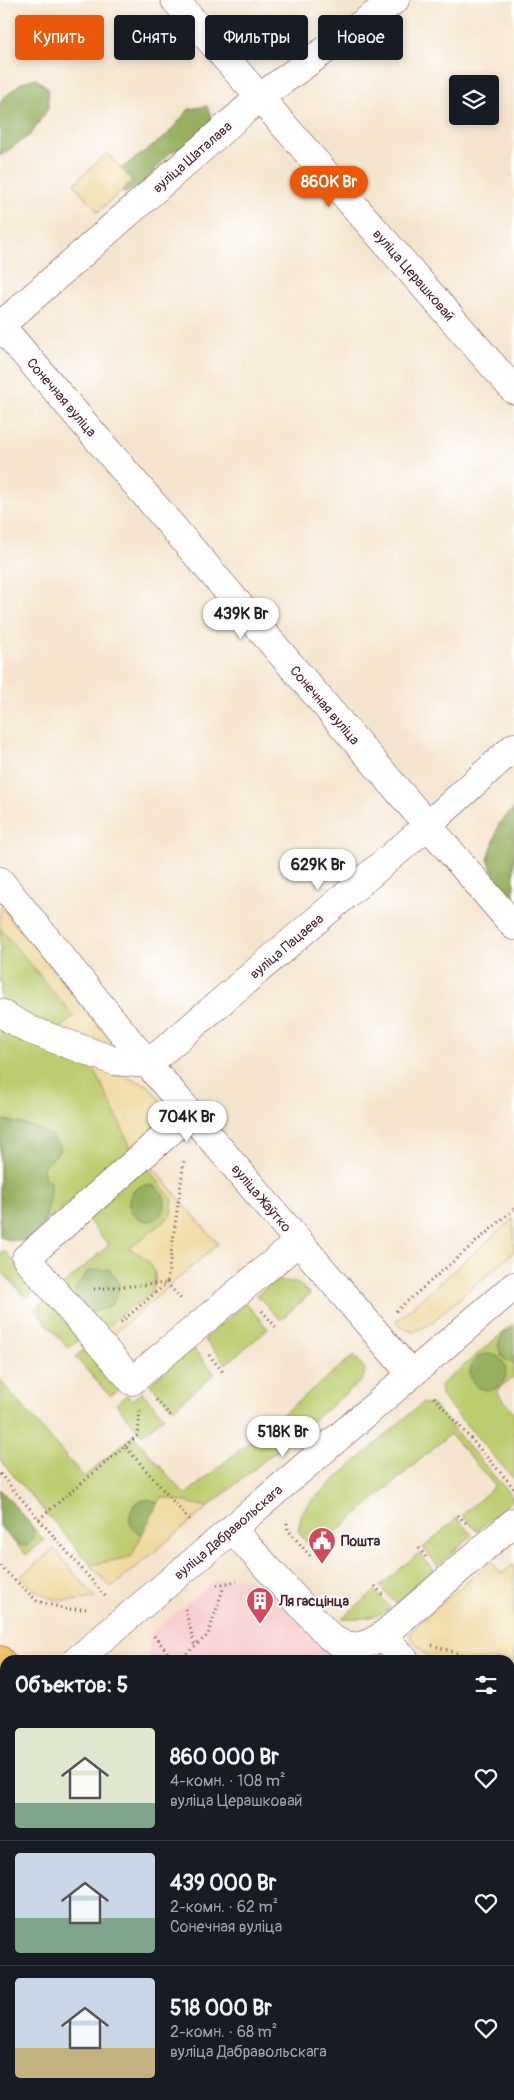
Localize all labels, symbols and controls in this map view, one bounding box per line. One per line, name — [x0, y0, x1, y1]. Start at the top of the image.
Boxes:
chip: Купить — [15, 15, 104, 60]
chip: Снять — [114, 15, 195, 60]
chip: Фильтры — [205, 15, 308, 60]
chip: Новое — [318, 15, 403, 60]
map controls — [449, 75, 499, 125]
button: layers — [449, 75, 499, 125]
street label: вуліца Шаталава — [149, 117, 235, 196]
pin: 860K Br — [283, 166, 375, 208]
text: 860K Br — [301, 172, 357, 192]
street label: вуліца Церашковай — [369, 225, 458, 324]
street label: Сонечная вуліца — [23, 354, 100, 440]
pin: 439K Br — [195, 598, 287, 640]
text: 439K Br — [214, 604, 268, 624]
street label: Сонечная вуліца — [287, 662, 363, 748]
pin: 629K Br — [272, 848, 364, 891]
text: 629K Br — [291, 855, 345, 875]
street label: вуліца Пацаева — [246, 910, 327, 982]
pin: 704K Br — [141, 1100, 233, 1143]
text: 704K Br — [159, 1107, 215, 1127]
street label: вуліца Жаўтко — [228, 1160, 296, 1236]
pin: 518K Br — [237, 1416, 329, 1458]
text: 518K Br — [258, 1422, 308, 1442]
street label: вуліца Дабравольскага — [170, 1481, 286, 1583]
public building icon: Пошта — [307, 1526, 337, 1565]
place label: Пошта — [341, 1533, 381, 1550]
building icon: Ля гасцінца — [245, 1586, 275, 1625]
place label: Ля гасцінца — [278, 1593, 349, 1610]
icon: filters — [472, 1671, 500, 1699]
text: Объектов: 5 — [15, 1672, 128, 1699]
text: 860 000 Br — [170, 1744, 279, 1771]
icon: home — [55, 1748, 115, 1808]
icon: heart — [472, 1764, 500, 1792]
text: 4-комн. · 108 m² — [170, 1771, 286, 1791]
text: вуліца Церашковай — [170, 1791, 302, 1811]
text: 439 000 Br — [170, 1870, 276, 1897]
icon: home — [55, 1873, 115, 1933]
icon: heart — [472, 1889, 500, 1917]
text: 2-комн. · 62 m² — [170, 1897, 278, 1917]
text: Сонечная вуліца — [170, 1917, 282, 1937]
text: 518 000 Br — [170, 1995, 272, 2022]
icon: home — [55, 1998, 115, 2058]
icon: heart — [472, 2014, 500, 2042]
text: 2-комн. · 68 m² — [170, 2022, 277, 2042]
text: вуліца Дабравольскага — [170, 2042, 327, 2062]

